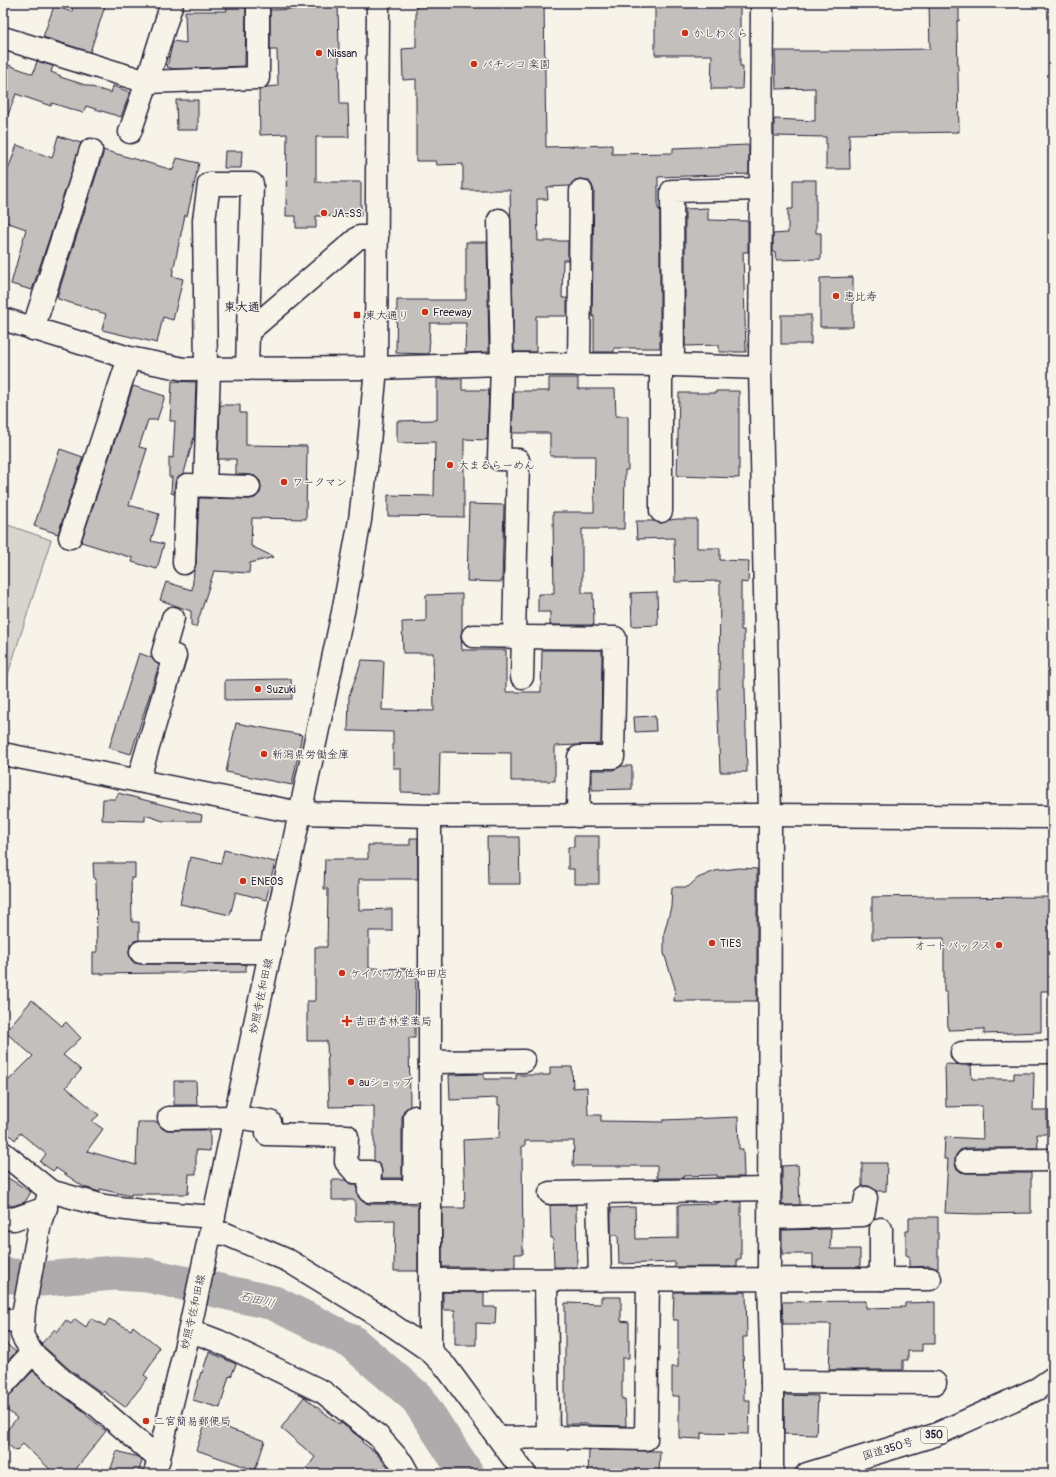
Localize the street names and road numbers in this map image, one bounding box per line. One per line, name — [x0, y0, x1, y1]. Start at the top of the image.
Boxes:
street label: 妙照寺佐和田線 — [247, 957, 275, 1035]
street label: 妙照寺佐和田線 — [178, 1273, 208, 1351]
road number: 350 — [921, 1427, 947, 1443]
street label: 国道350号 — [861, 1435, 915, 1463]

